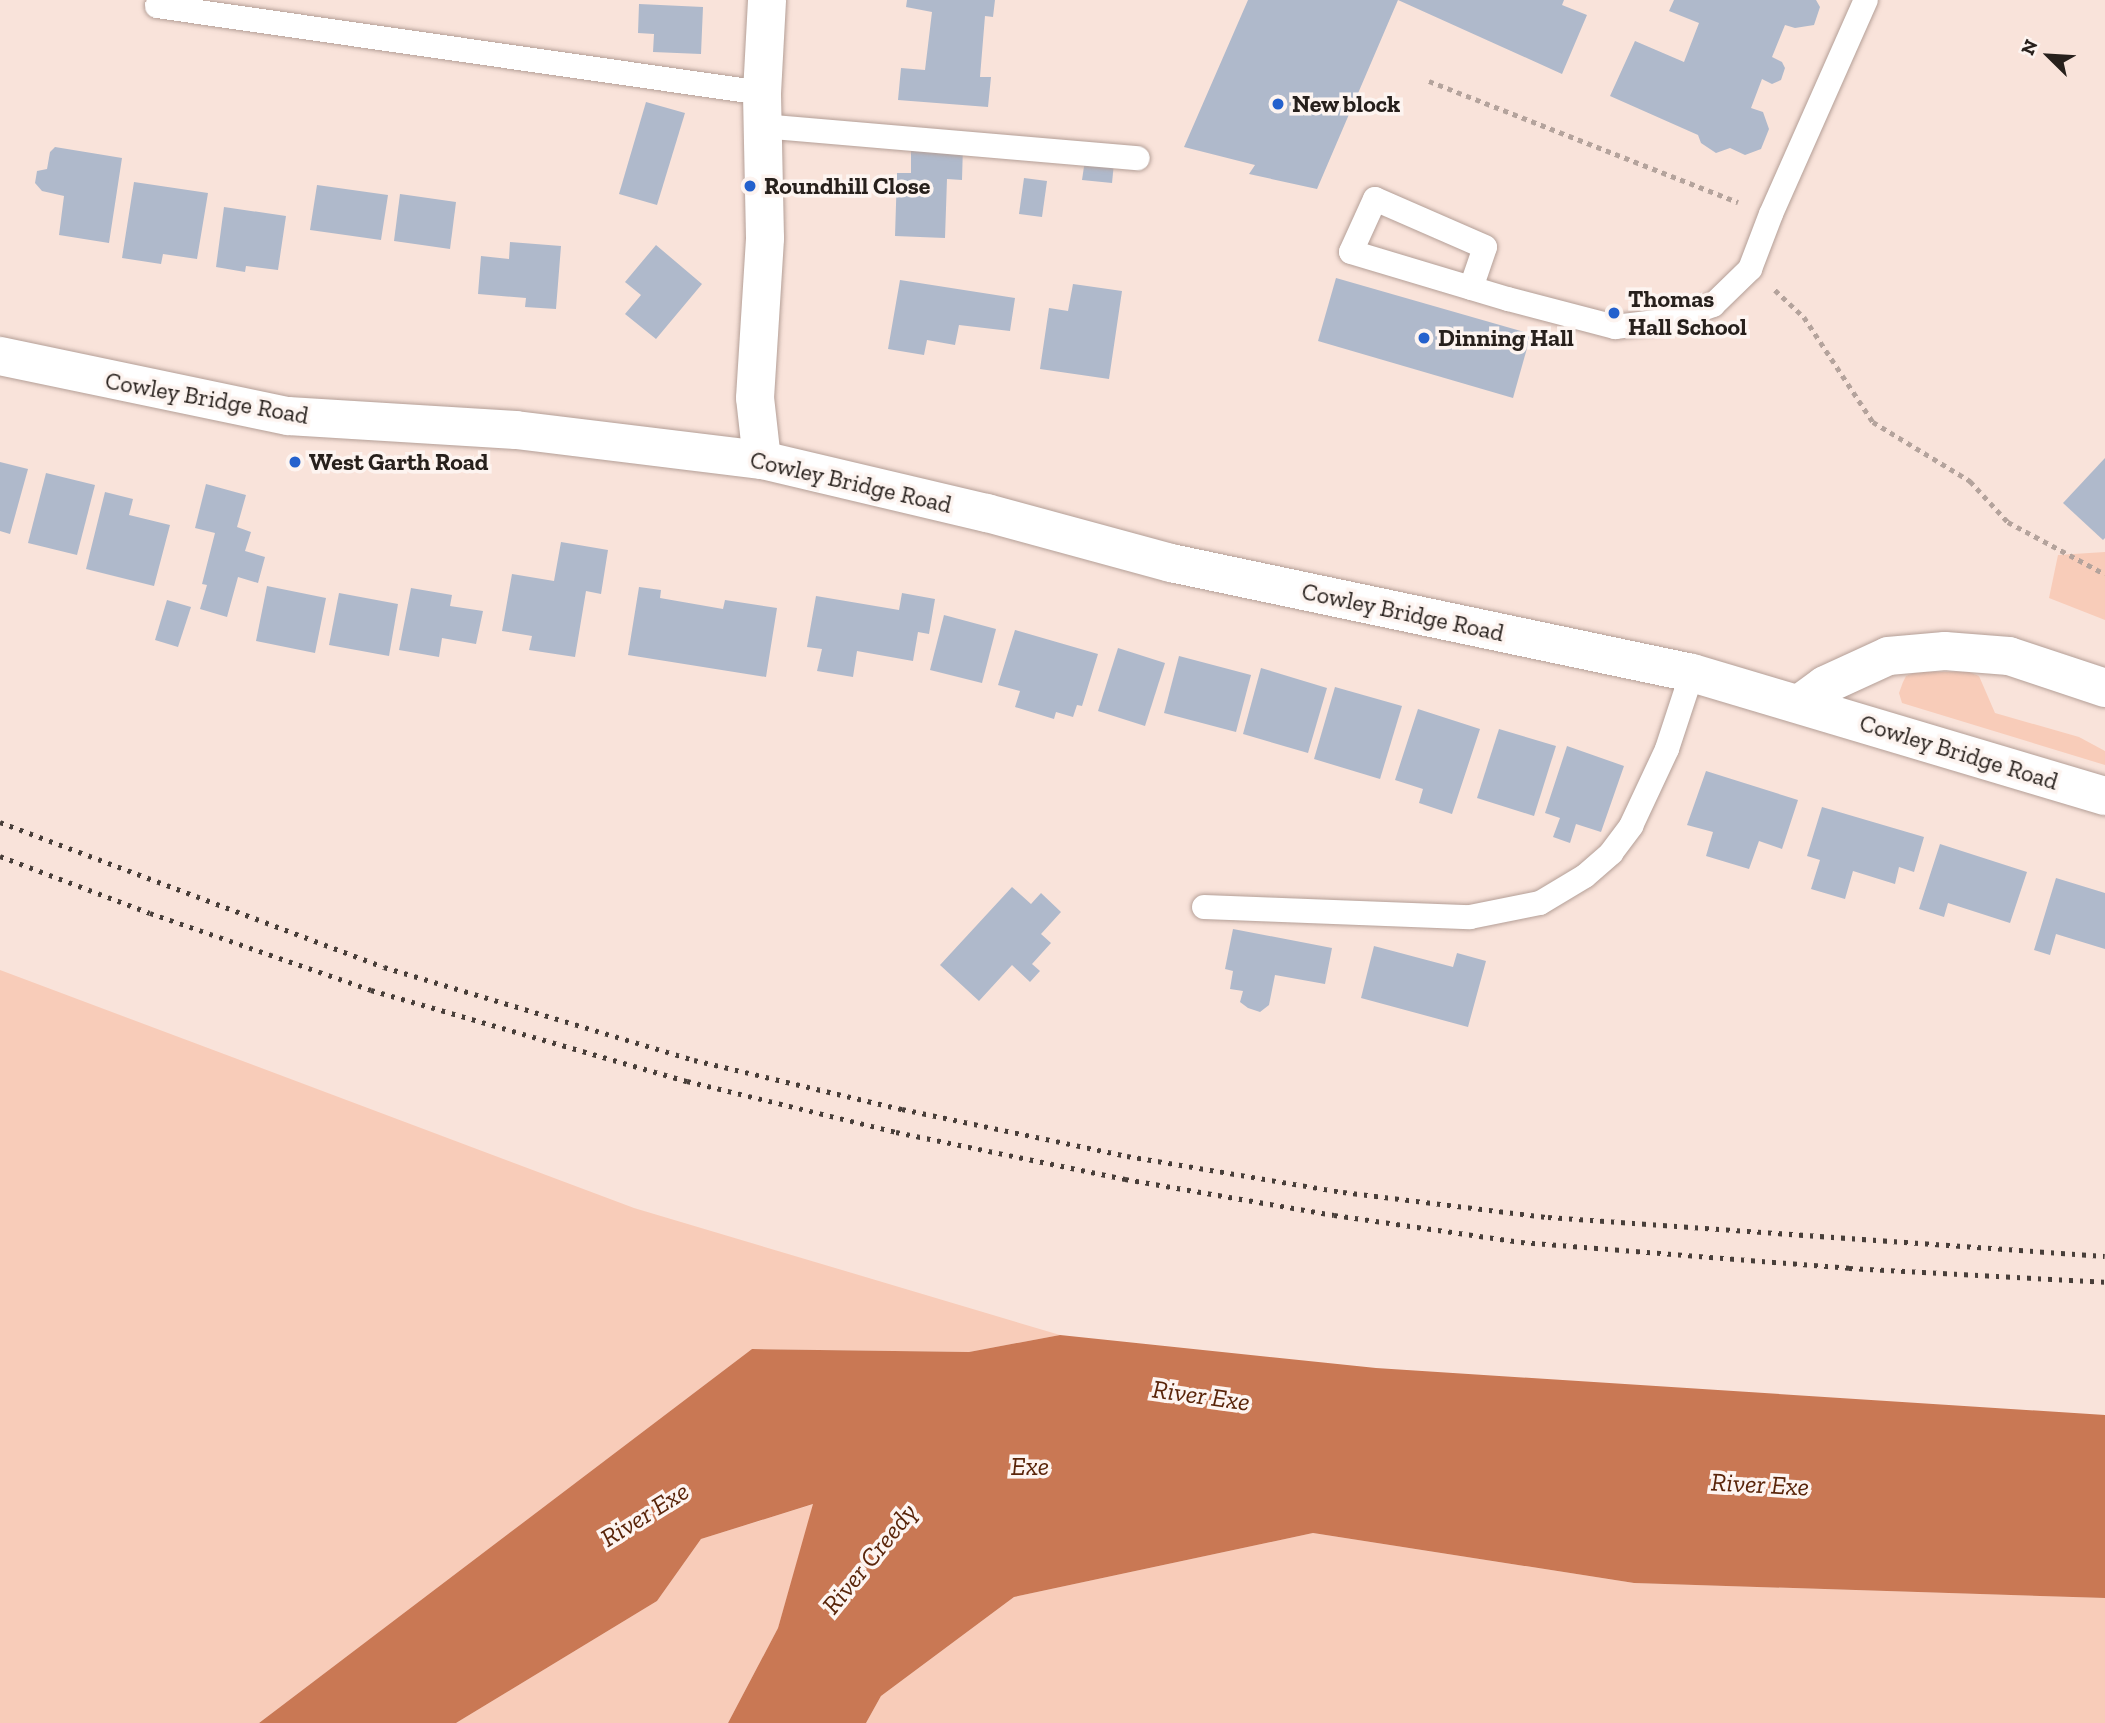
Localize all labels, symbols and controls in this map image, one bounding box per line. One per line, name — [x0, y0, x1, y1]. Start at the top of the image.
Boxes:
north arrow — [2014, 21, 2084, 91]
text: N — [2016, 36, 2043, 59]
place label: New block — [1292, 90, 1401, 118]
marker: New block — [1270, 96, 1286, 112]
place label: Roundhill Close — [764, 172, 930, 200]
marker: Roundhill Close — [742, 178, 758, 194]
place label: Thomas Hall School — [1628, 285, 1747, 341]
marker: Thomas Hall School — [1606, 305, 1622, 321]
place label: Dinning Hall — [1438, 324, 1574, 352]
marker: Dinning Hall — [1416, 330, 1432, 346]
street label: Cowley Bridge Road — [103, 366, 311, 430]
street label: Cowley Bridge Road — [747, 445, 955, 519]
place label: West Garth Road — [309, 448, 489, 476]
marker: West Garth Road — [287, 454, 303, 470]
street label: Cowley Bridge Road — [1299, 576, 1507, 648]
street label: Cowley Bridge Road — [1856, 708, 2062, 796]
water label: River Exe — [1150, 1374, 1252, 1418]
water label: Exe — [1011, 1451, 1049, 1483]
water label: River Exe — [1710, 1467, 1810, 1503]
water label: River Exe — [595, 1476, 695, 1554]
water label: River Creedy — [816, 1497, 924, 1621]

